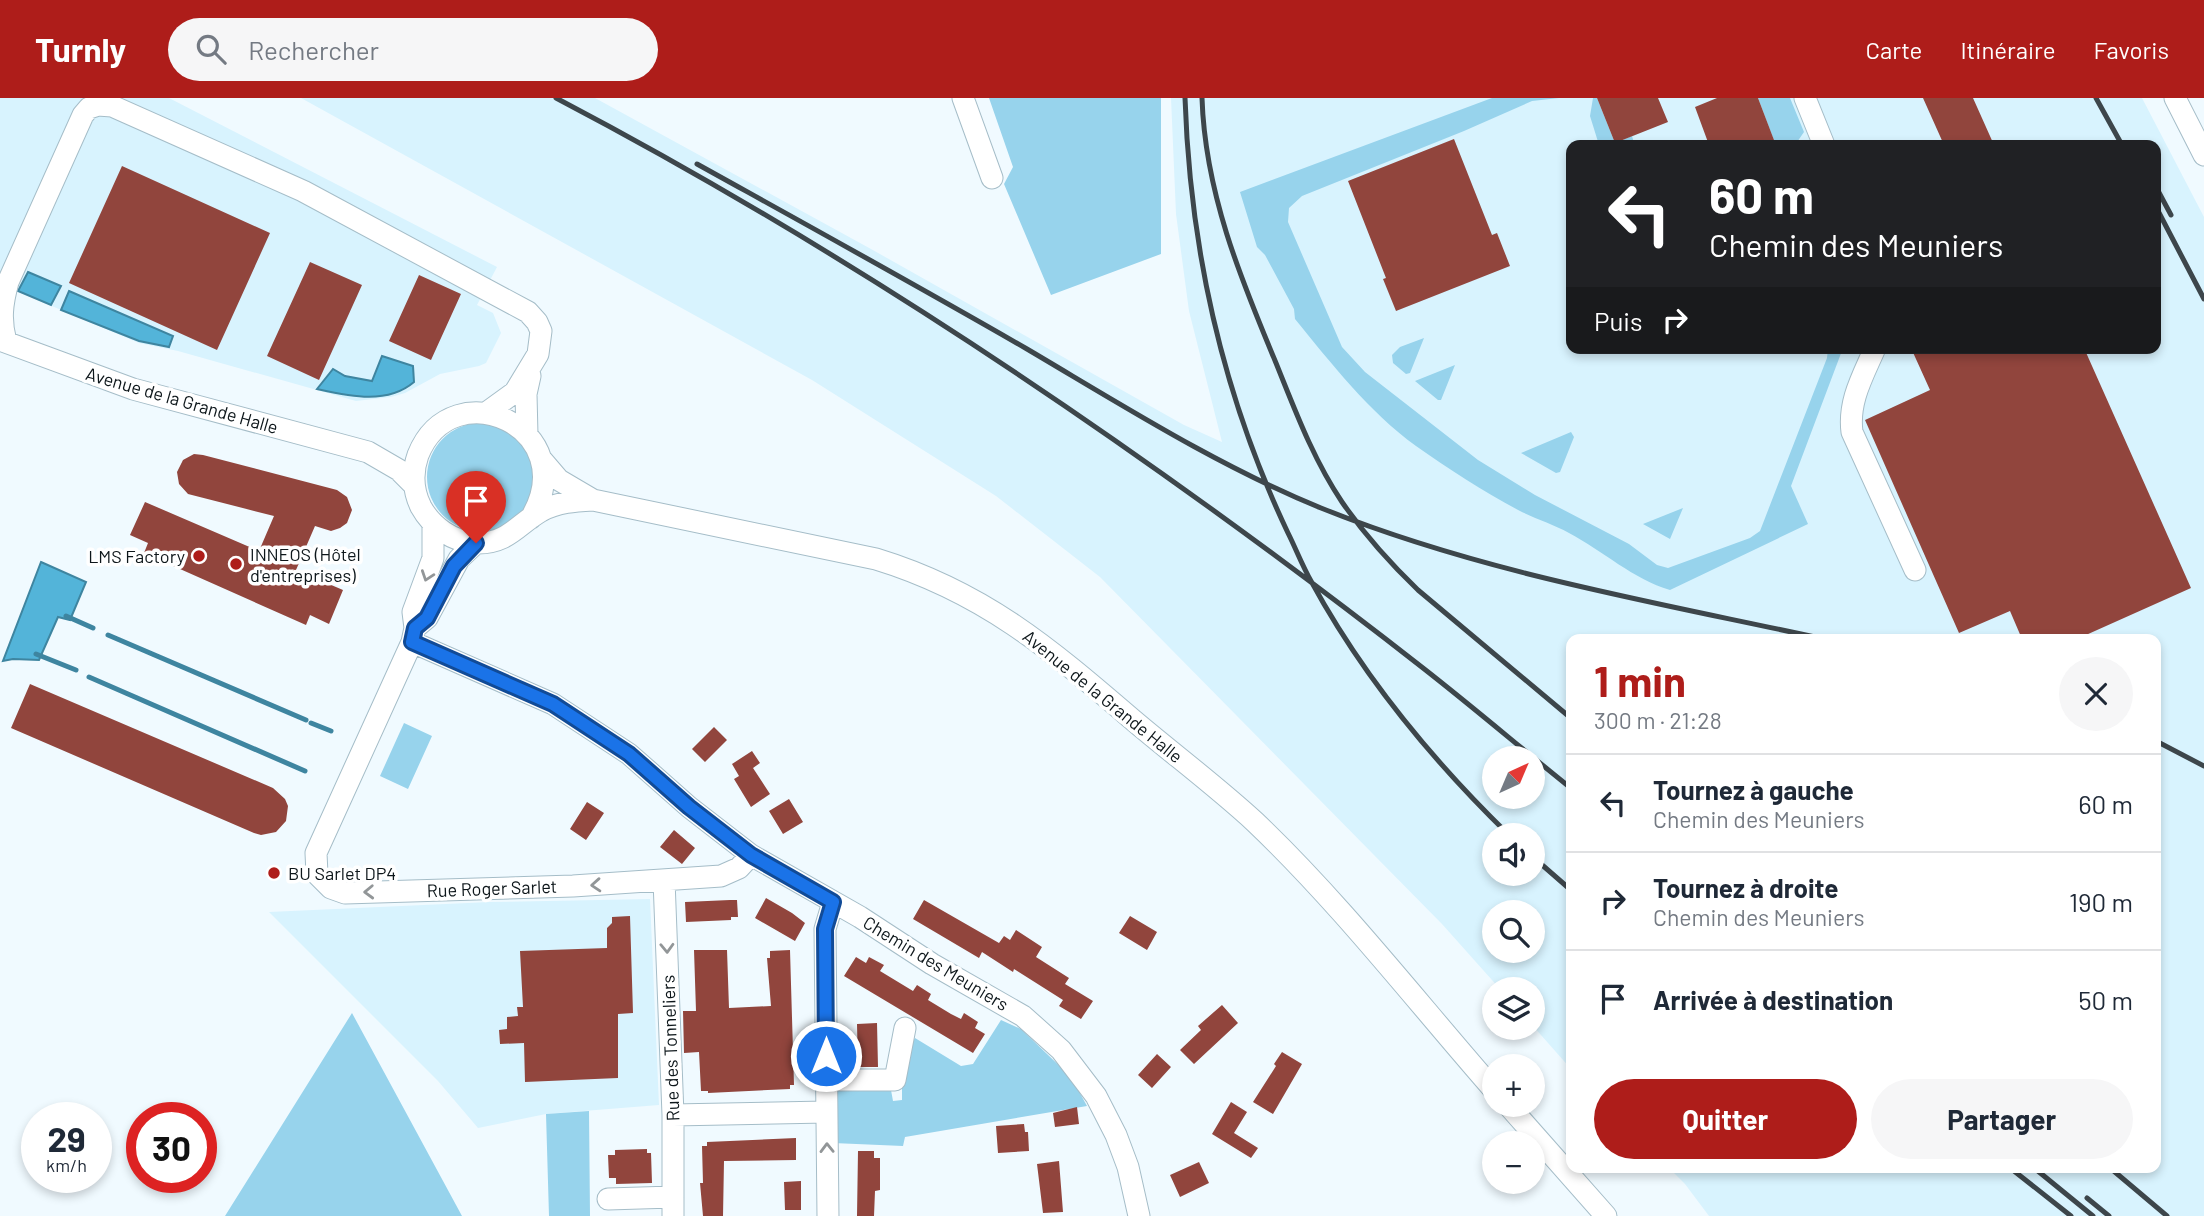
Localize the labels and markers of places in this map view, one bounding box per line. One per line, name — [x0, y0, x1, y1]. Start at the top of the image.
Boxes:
pin — [446, 471, 506, 543]
place label: INNEOS (Hôtel d'entreprises) — [250, 543, 361, 586]
place label: LMS Factory — [88, 545, 185, 567]
marker: LMS Factory — [191, 548, 207, 564]
marker: INNEOS (Hôtel d'entreprises) — [228, 556, 244, 572]
place label: BU Sarlet DP4 — [288, 862, 396, 884]
marker: BU Sarlet DP4 — [266, 865, 282, 881]

